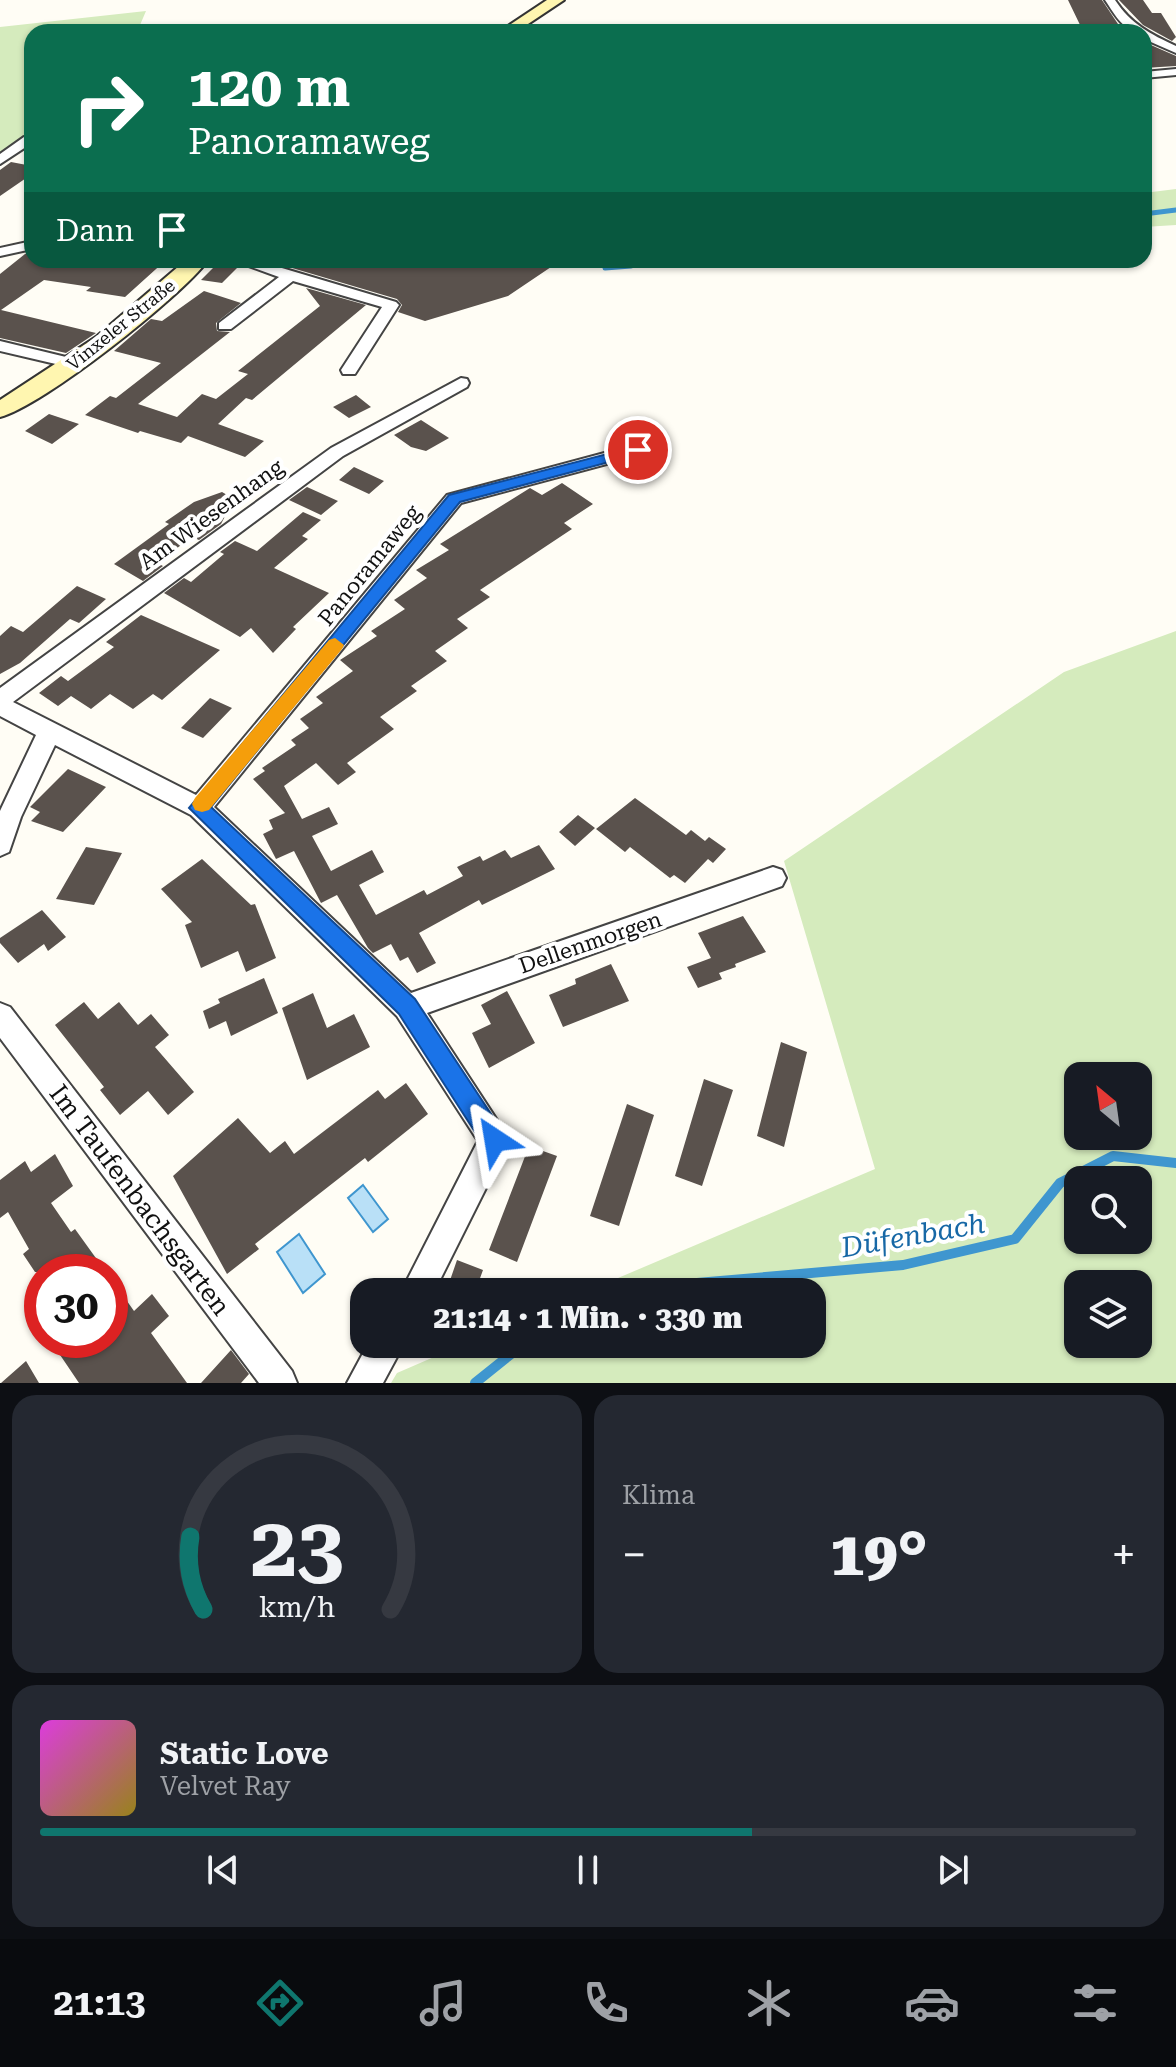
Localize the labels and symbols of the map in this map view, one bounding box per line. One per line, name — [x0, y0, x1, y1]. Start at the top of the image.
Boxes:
street label: Vinxeler Straße — [62, 275, 179, 375]
pin — [604, 416, 672, 484]
street label: Am Wiesenhang — [135, 454, 288, 575]
street label: Panoramaweg — [313, 500, 426, 631]
street label: Dellenmorgen — [515, 906, 665, 979]
north arrow — [1064, 1062, 1152, 1150]
street label: Im Taufenbachsgarten — [44, 1079, 237, 1321]
position arrow — [453, 1098, 537, 1182]
water label: Düfenbach — [838, 1207, 988, 1265]
speed limit sign: 30 — [24, 1254, 128, 1358]

